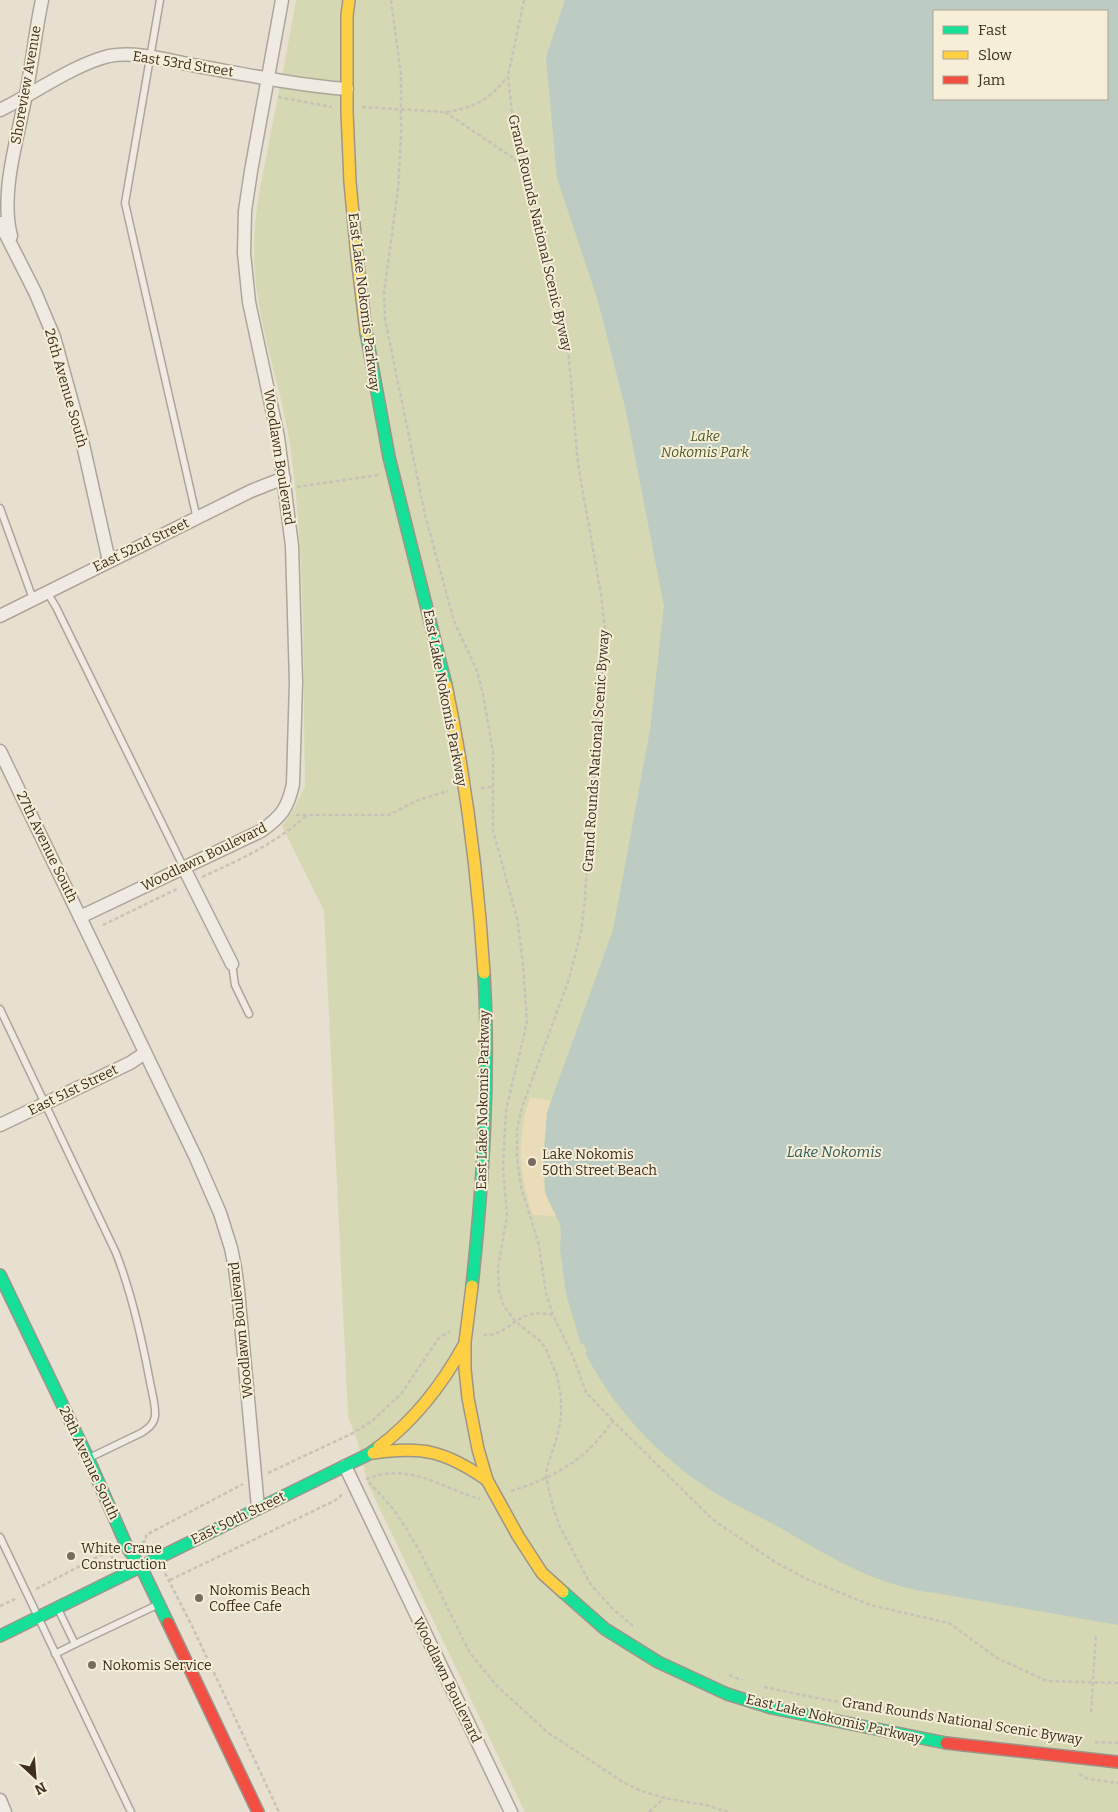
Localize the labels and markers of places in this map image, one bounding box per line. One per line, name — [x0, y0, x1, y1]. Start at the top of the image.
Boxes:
place label: Lake Nokomis 50th Street Beach — [542, 1146, 657, 1179]
marker: Lake Nokomis 50th Street Beach — [526, 1156, 538, 1168]
place label: White Crane Construction — [81, 1540, 166, 1573]
marker: White Crane Construction — [65, 1550, 77, 1562]
place label: Nokomis Beach Coffee Cafe — [209, 1582, 311, 1615]
marker: Nokomis Beach Coffee Cafe — [193, 1592, 205, 1604]
place label: Nokomis Service — [102, 1657, 212, 1674]
marker: Nokomis Service — [86, 1659, 98, 1671]

